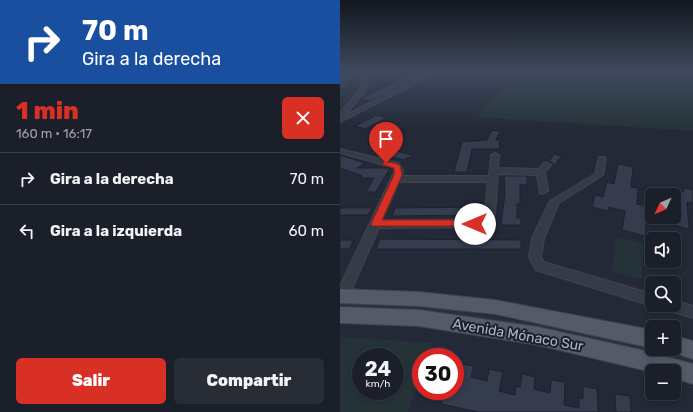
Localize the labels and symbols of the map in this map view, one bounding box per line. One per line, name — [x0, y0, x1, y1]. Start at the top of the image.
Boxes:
pin — [369, 122, 403, 163]
north arrow — [645, 188, 681, 224]
position arrow — [454, 203, 496, 245]
street label: Avenida Mónaco Sur — [451, 315, 585, 355]
speed limit sign: 30 — [412, 348, 464, 400]

